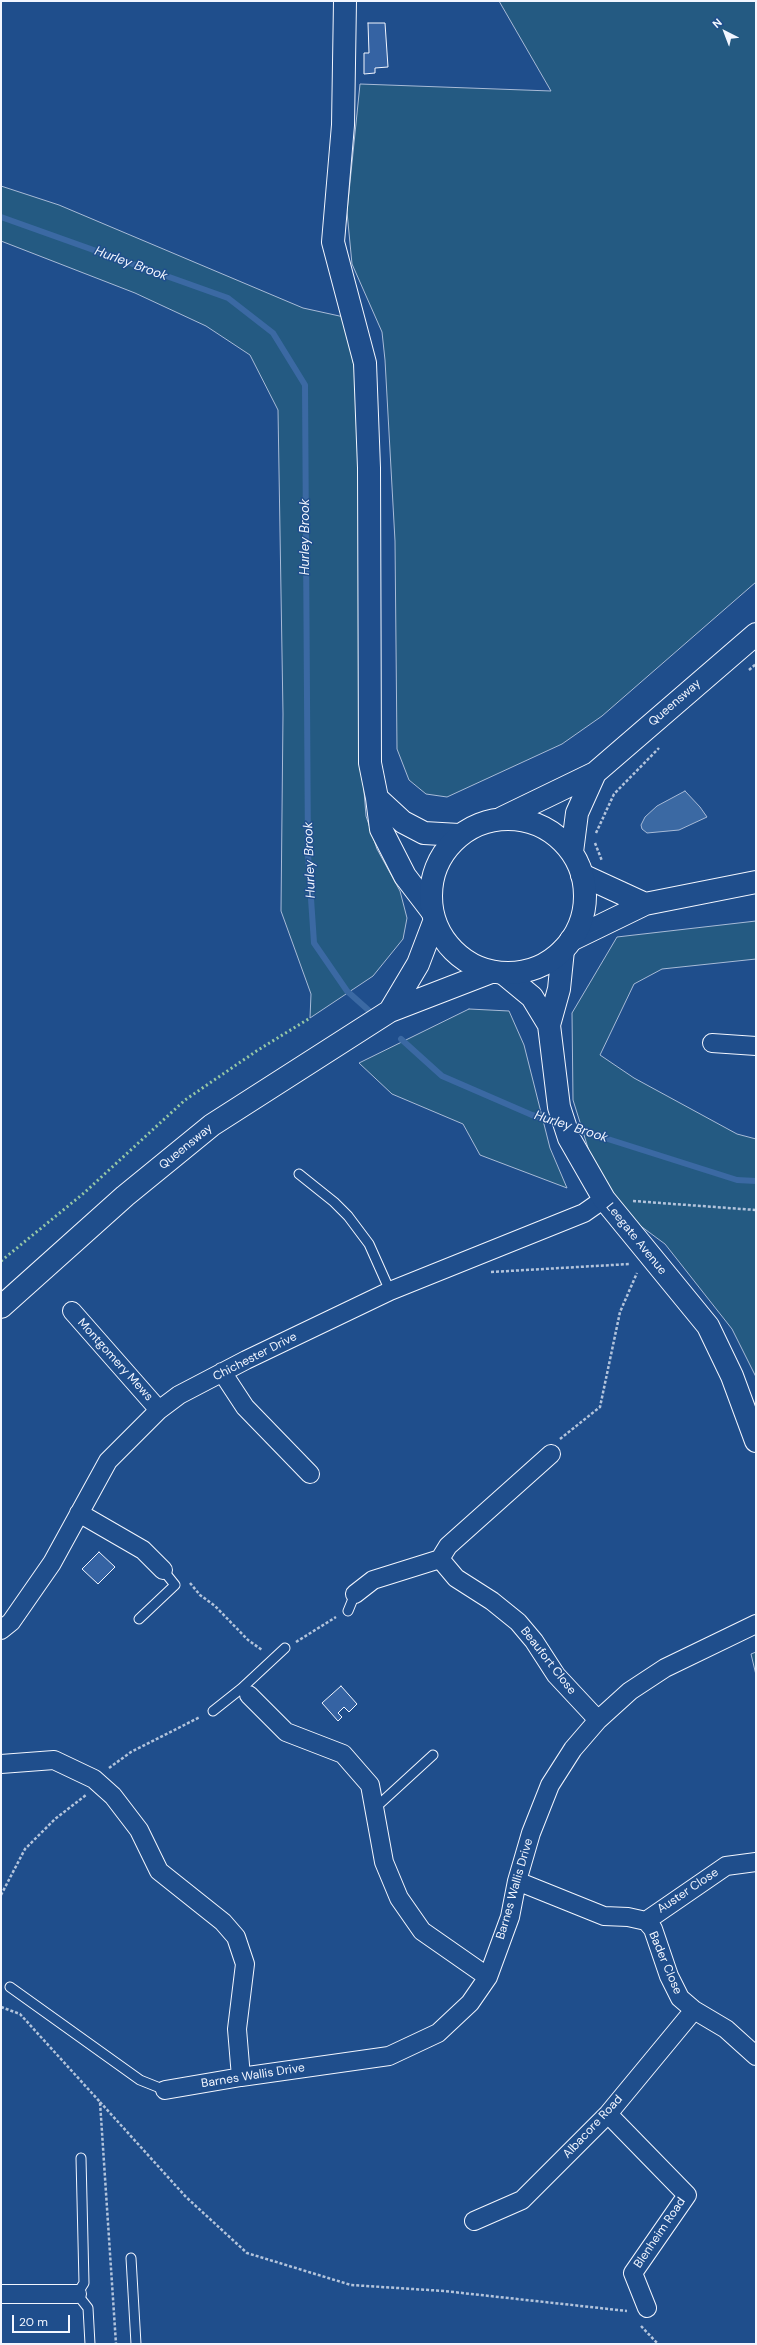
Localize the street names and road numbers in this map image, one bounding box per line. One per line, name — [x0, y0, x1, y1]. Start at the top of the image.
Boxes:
street label: Queensway — [646, 676, 704, 730]
street label: Queensway — [156, 1121, 216, 1173]
street label: Leegate Avenue — [603, 1200, 669, 1278]
street label: Montgomery Mews — [74, 1316, 156, 1404]
street label: Chichester Drive — [211, 1330, 299, 1384]
street label: Beaufort Close — [517, 1624, 579, 1698]
street label: Barnes Wallis Drive — [494, 1837, 536, 1941]
street label: Auster Close — [655, 1865, 721, 1917]
street label: Bader Close — [645, 1929, 685, 1997]
street label: Barnes Wallis Drive — [200, 2061, 306, 2091]
street label: Albacore Road — [560, 2093, 626, 2161]
street label: Blenheim Road — [631, 2195, 689, 2271]

